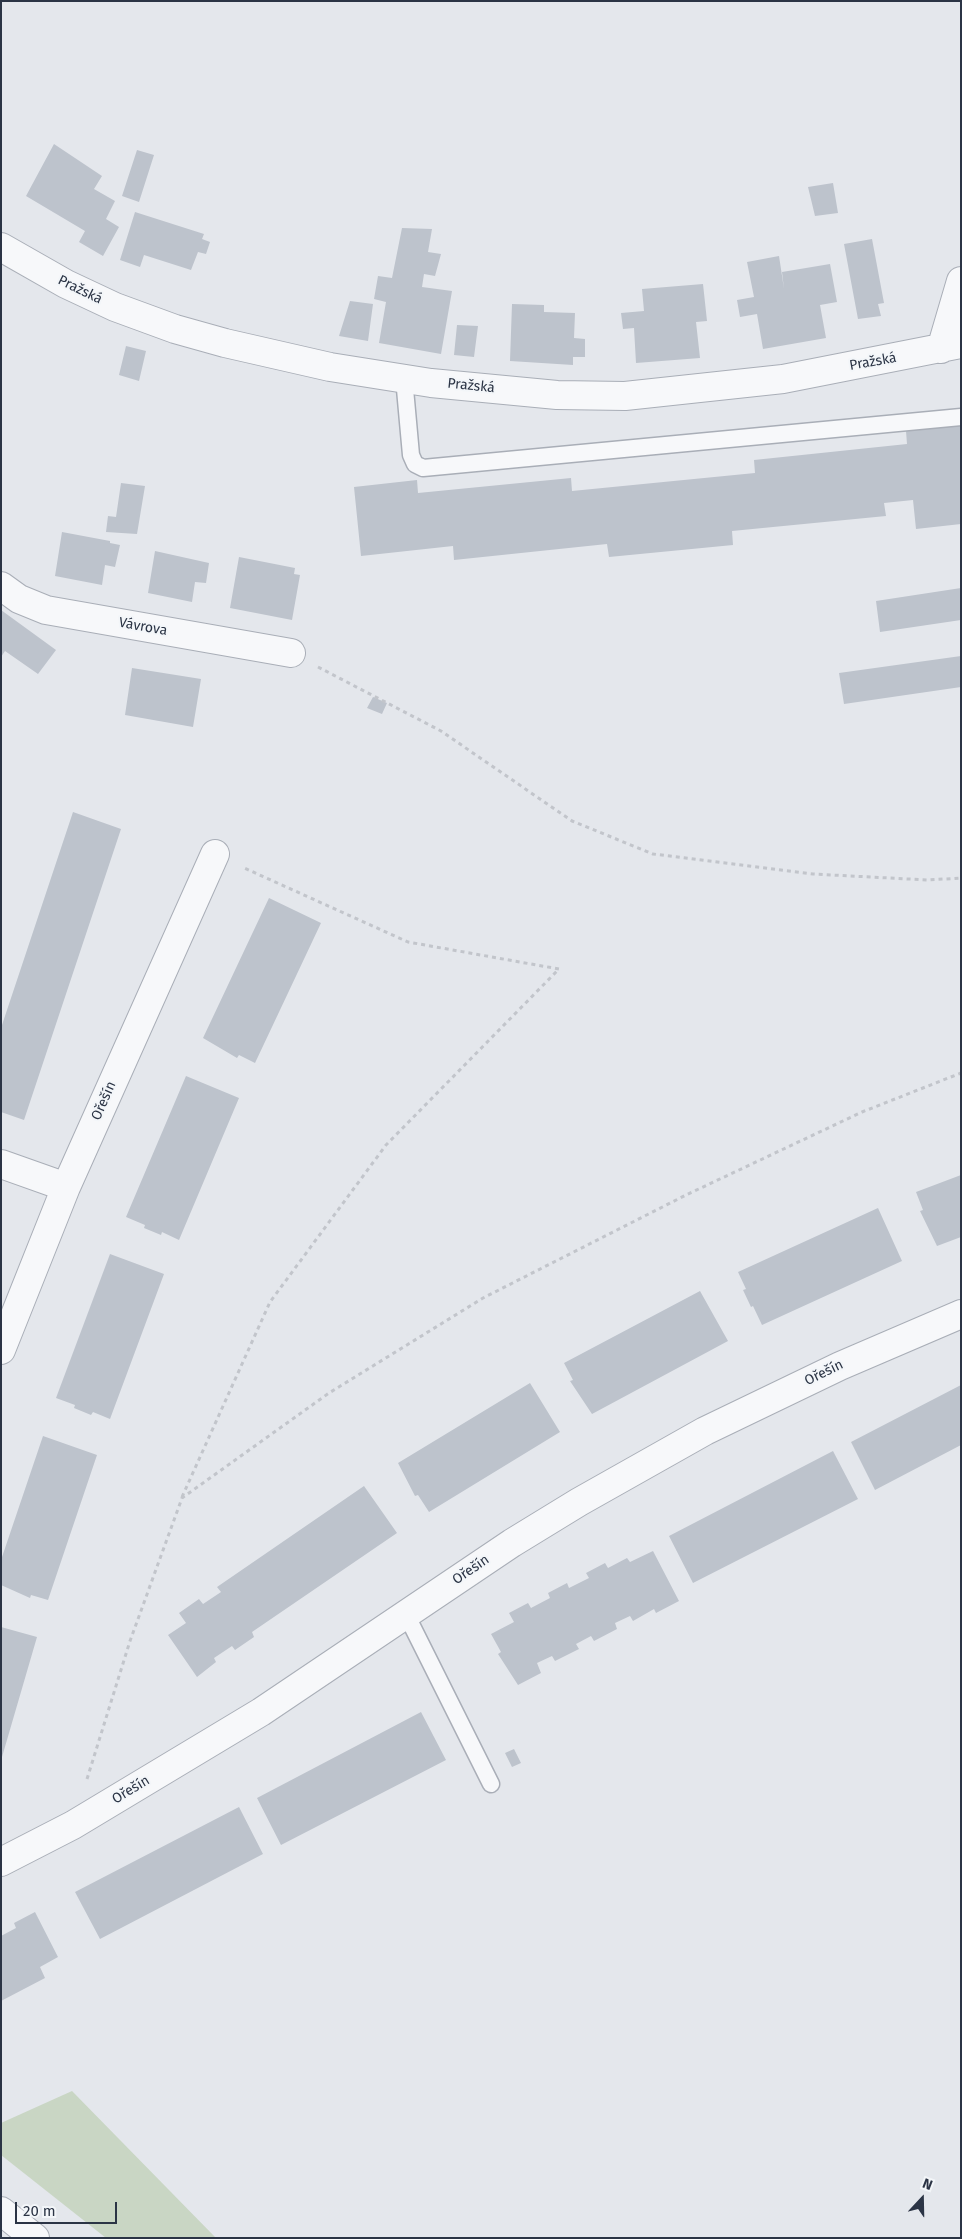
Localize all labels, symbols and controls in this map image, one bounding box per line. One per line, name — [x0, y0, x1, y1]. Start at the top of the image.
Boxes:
street label: Pražská — [55, 272, 105, 308]
street label: Pražská — [848, 350, 898, 374]
street label: Pražská — [446, 375, 496, 397]
street label: Vávrova — [117, 614, 169, 640]
street label: Ořešín — [88, 1079, 120, 1123]
street label: Ořešín — [802, 1356, 846, 1390]
street label: Ořešín — [449, 1552, 493, 1588]
street label: Ořešín — [109, 1772, 153, 1808]
north arrow — [897, 2174, 947, 2224]
text: N — [920, 2175, 935, 2194]
scale bar — [18, 2192, 120, 2224]
text: 20 m — [23, 2202, 56, 2220]

